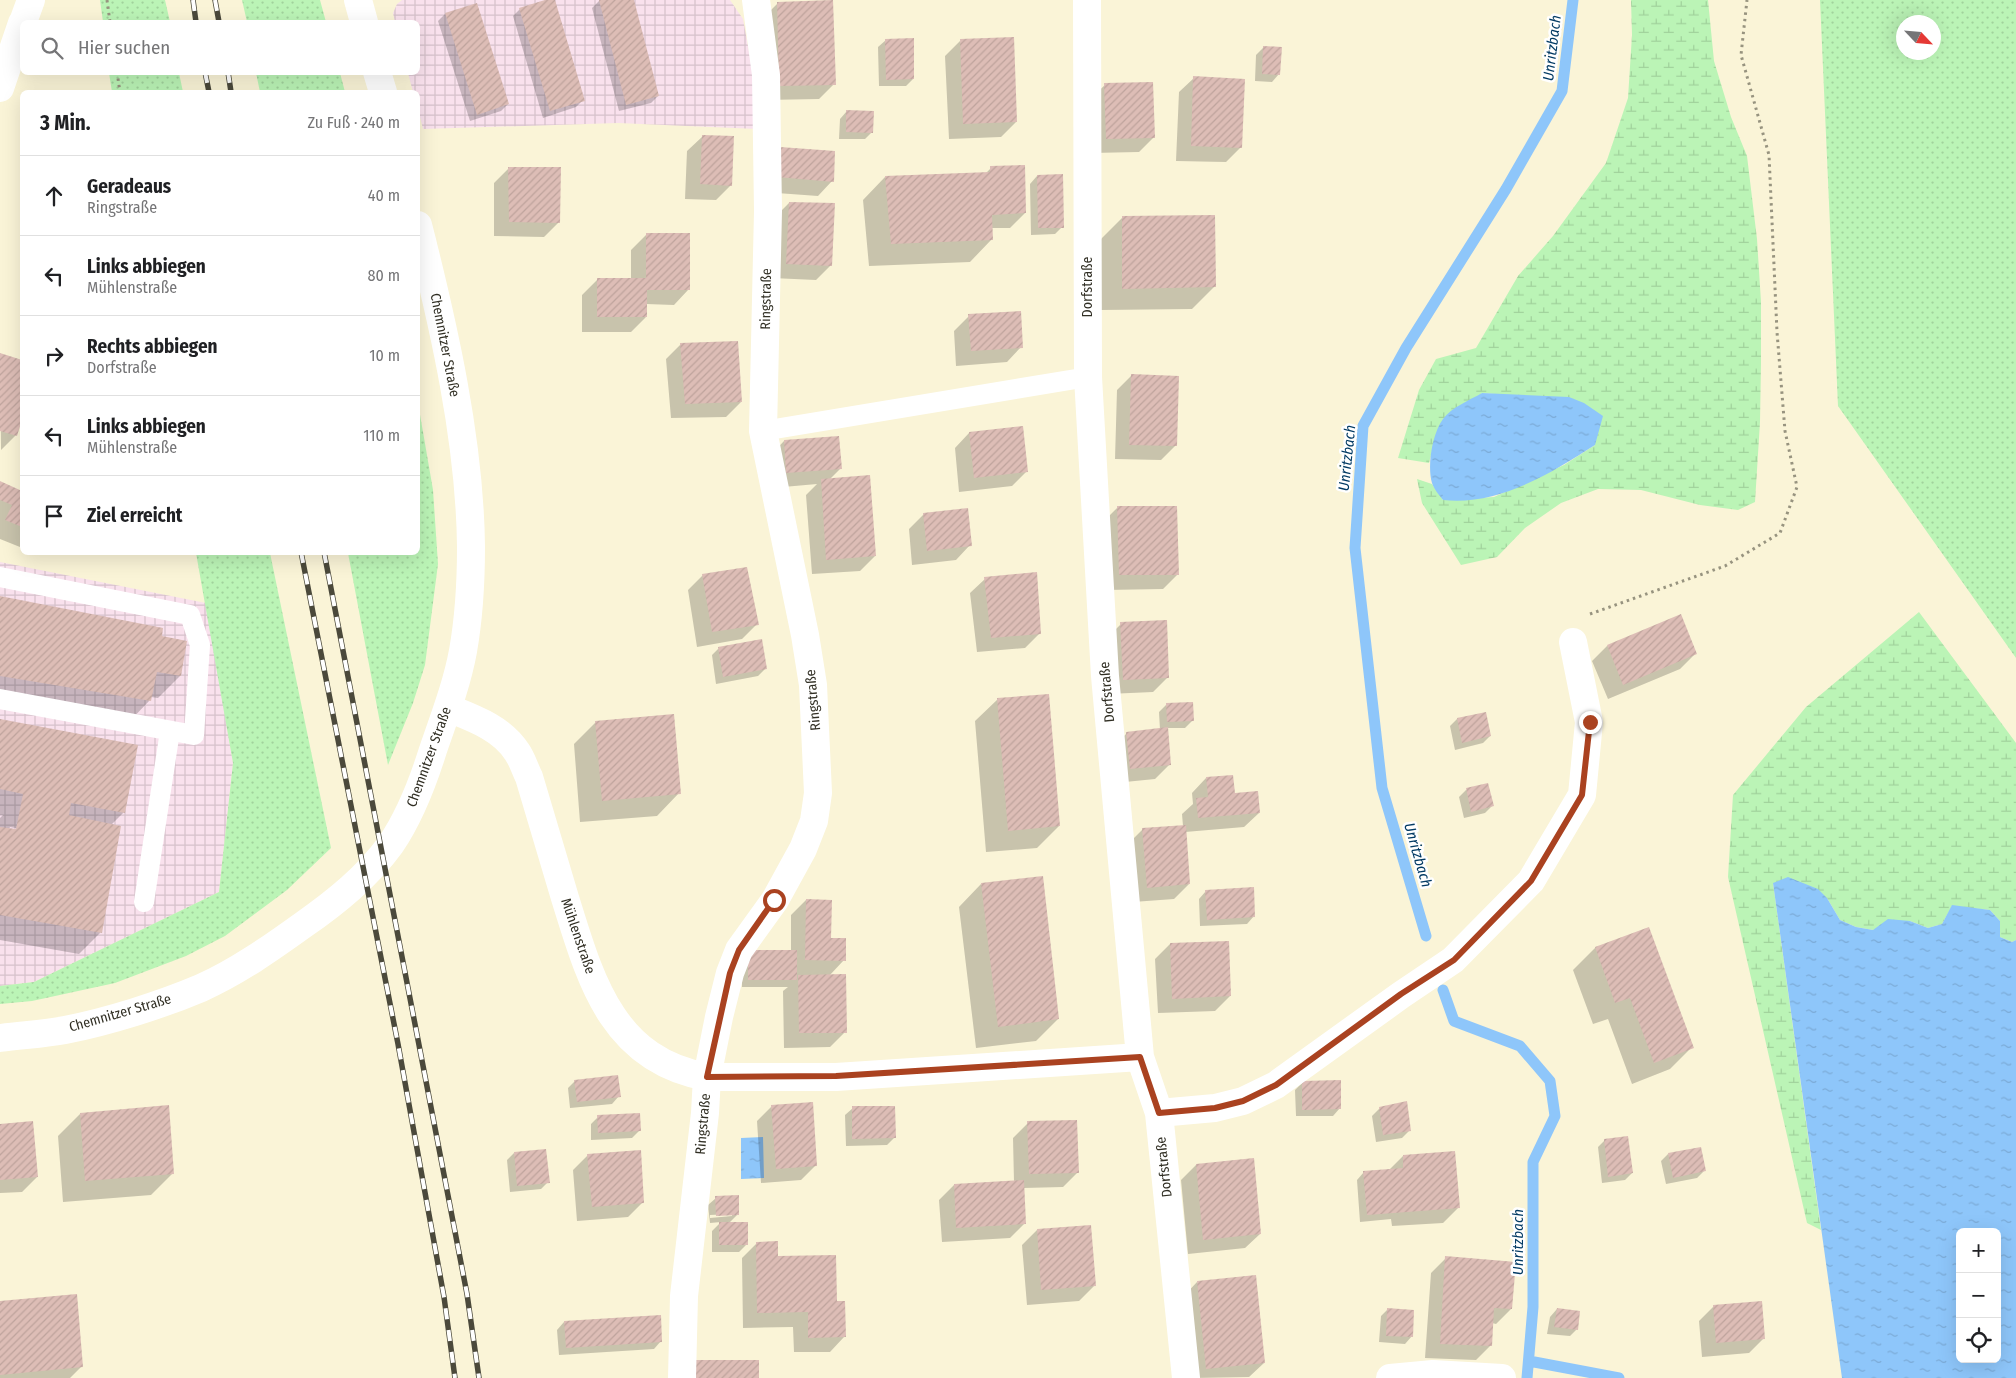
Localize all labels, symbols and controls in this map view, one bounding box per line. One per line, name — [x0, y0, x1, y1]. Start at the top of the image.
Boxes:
water label: Unritzbach — [1539, 14, 1565, 82]
north arrow — [1896, 15, 1941, 60]
search box — [20, 20, 420, 75]
icon: search — [38, 34, 66, 62]
text: Hier suchen — [78, 36, 170, 59]
text: 3 Min. — [40, 110, 91, 136]
text: Zu Fuß · 240 m — [308, 113, 400, 132]
text: Geradeaus — [87, 175, 171, 198]
icon: ahead — [40, 182, 68, 210]
text: 40 m — [368, 186, 400, 205]
text: Ringstraße — [87, 198, 157, 217]
text: Links abbiegen — [87, 255, 206, 278]
street label: Dorfstraße — [1079, 256, 1096, 317]
icon: left — [40, 262, 68, 290]
text: 80 m — [368, 266, 400, 285]
street label: Ringstraße — [757, 268, 775, 330]
text: Mühlenstraße — [87, 278, 177, 297]
street label: Chemnitzer Straße — [427, 292, 463, 398]
text: Rechts abbiegen — [87, 335, 217, 358]
icon: right — [40, 342, 68, 370]
text: 10 m — [369, 346, 400, 365]
text: Dorfstraße — [87, 358, 157, 377]
text: Links abbiegen — [87, 415, 206, 438]
icon: left — [40, 422, 68, 450]
water label: Unritzbach — [1335, 424, 1359, 492]
text: 110 m — [363, 426, 400, 445]
text: Mühlenstraße — [87, 438, 177, 457]
icon: arrive — [40, 502, 68, 530]
text: Ziel erreicht — [87, 504, 183, 527]
street label: Dorfstraße — [1096, 661, 1118, 723]
street label: Ringstraße — [802, 669, 824, 731]
street label: Chemnitzer Straße — [403, 705, 455, 809]
route end — [1579, 711, 1602, 734]
water label: Unritzbach — [1400, 821, 1436, 889]
route start — [763, 889, 786, 912]
street label: Mühlenstraße — [557, 896, 599, 976]
street label: Chemnitzer Straße — [67, 990, 173, 1036]
street label: Ringstraße — [692, 1093, 714, 1155]
street label: Dorfstraße — [1152, 1136, 1176, 1198]
water label: Unritzbach — [1509, 1209, 1527, 1275]
map controls — [1956, 1228, 2001, 1363]
button: + — [1956, 1228, 2001, 1273]
button: − — [1956, 1273, 2001, 1318]
button: locate — [1956, 1318, 2001, 1363]

